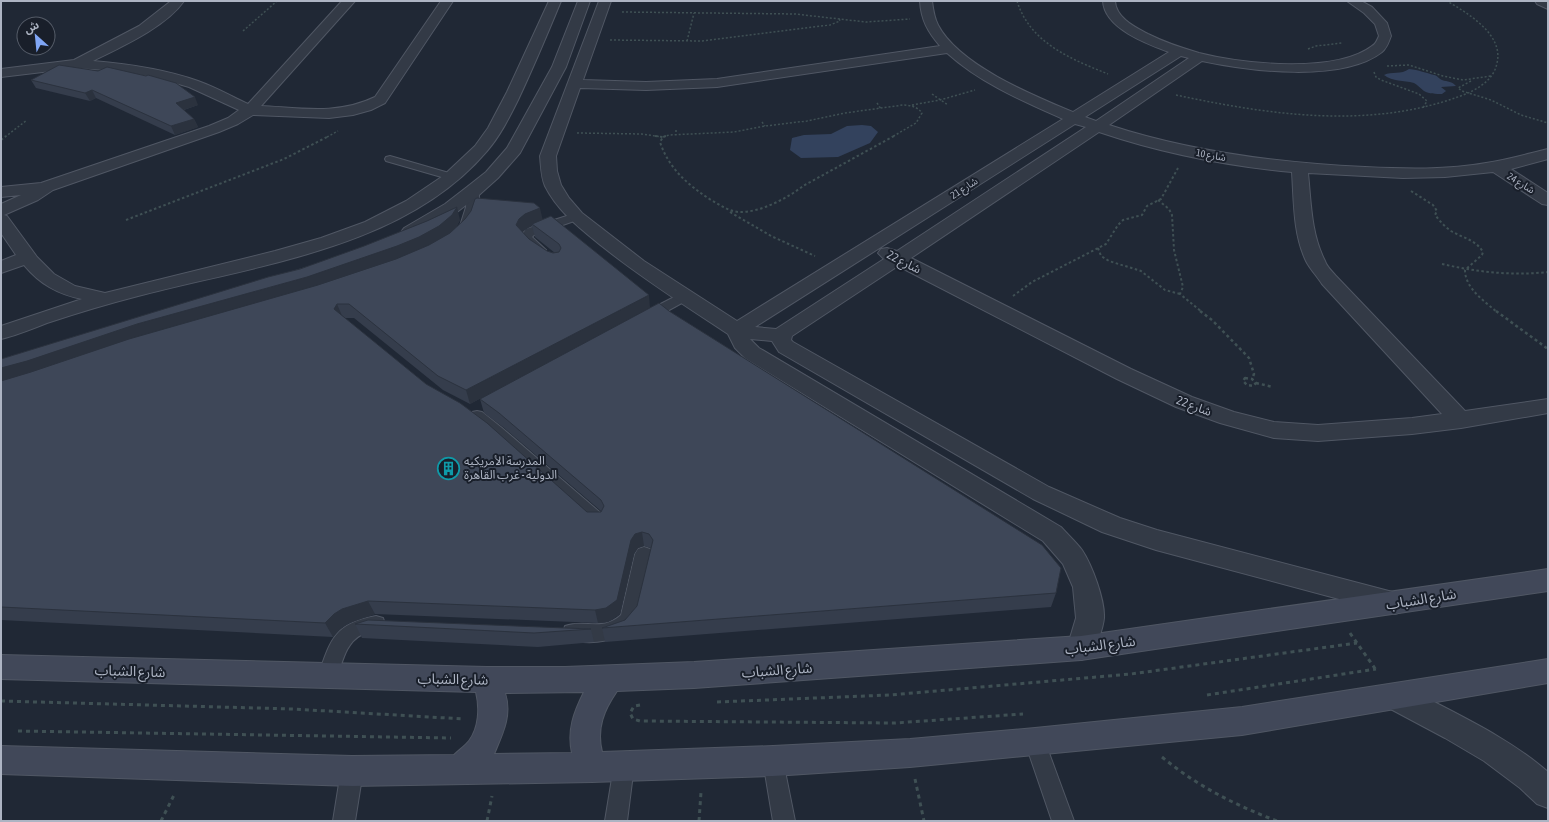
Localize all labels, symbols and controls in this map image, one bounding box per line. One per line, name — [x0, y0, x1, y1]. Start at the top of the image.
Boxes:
north arrow — [16, 16, 56, 56]
text: ش — [22, 18, 41, 37]
street label: شارع 10 — [1195, 147, 1227, 165]
street label: شارع 24 — [1504, 170, 1537, 197]
street label: شارع 21 — [948, 175, 981, 203]
street label: شارع 22 — [884, 248, 923, 278]
street label: شارع 22 — [1174, 393, 1213, 421]
place label: المدرسة الأمريكيه الدولية - غرب القاهرة — [464, 454, 557, 482]
building icon: المدرسة الأمريكيه الدولية - غرب القاهرة — [435, 455, 461, 481]
street label: شارع الشباب — [1385, 586, 1458, 615]
street label: شارع الشباب — [1064, 633, 1137, 660]
street label: شارع الشباب — [741, 660, 813, 683]
street label: شارع الشباب — [94, 662, 166, 683]
street label: شارع الشباب — [417, 670, 489, 691]

